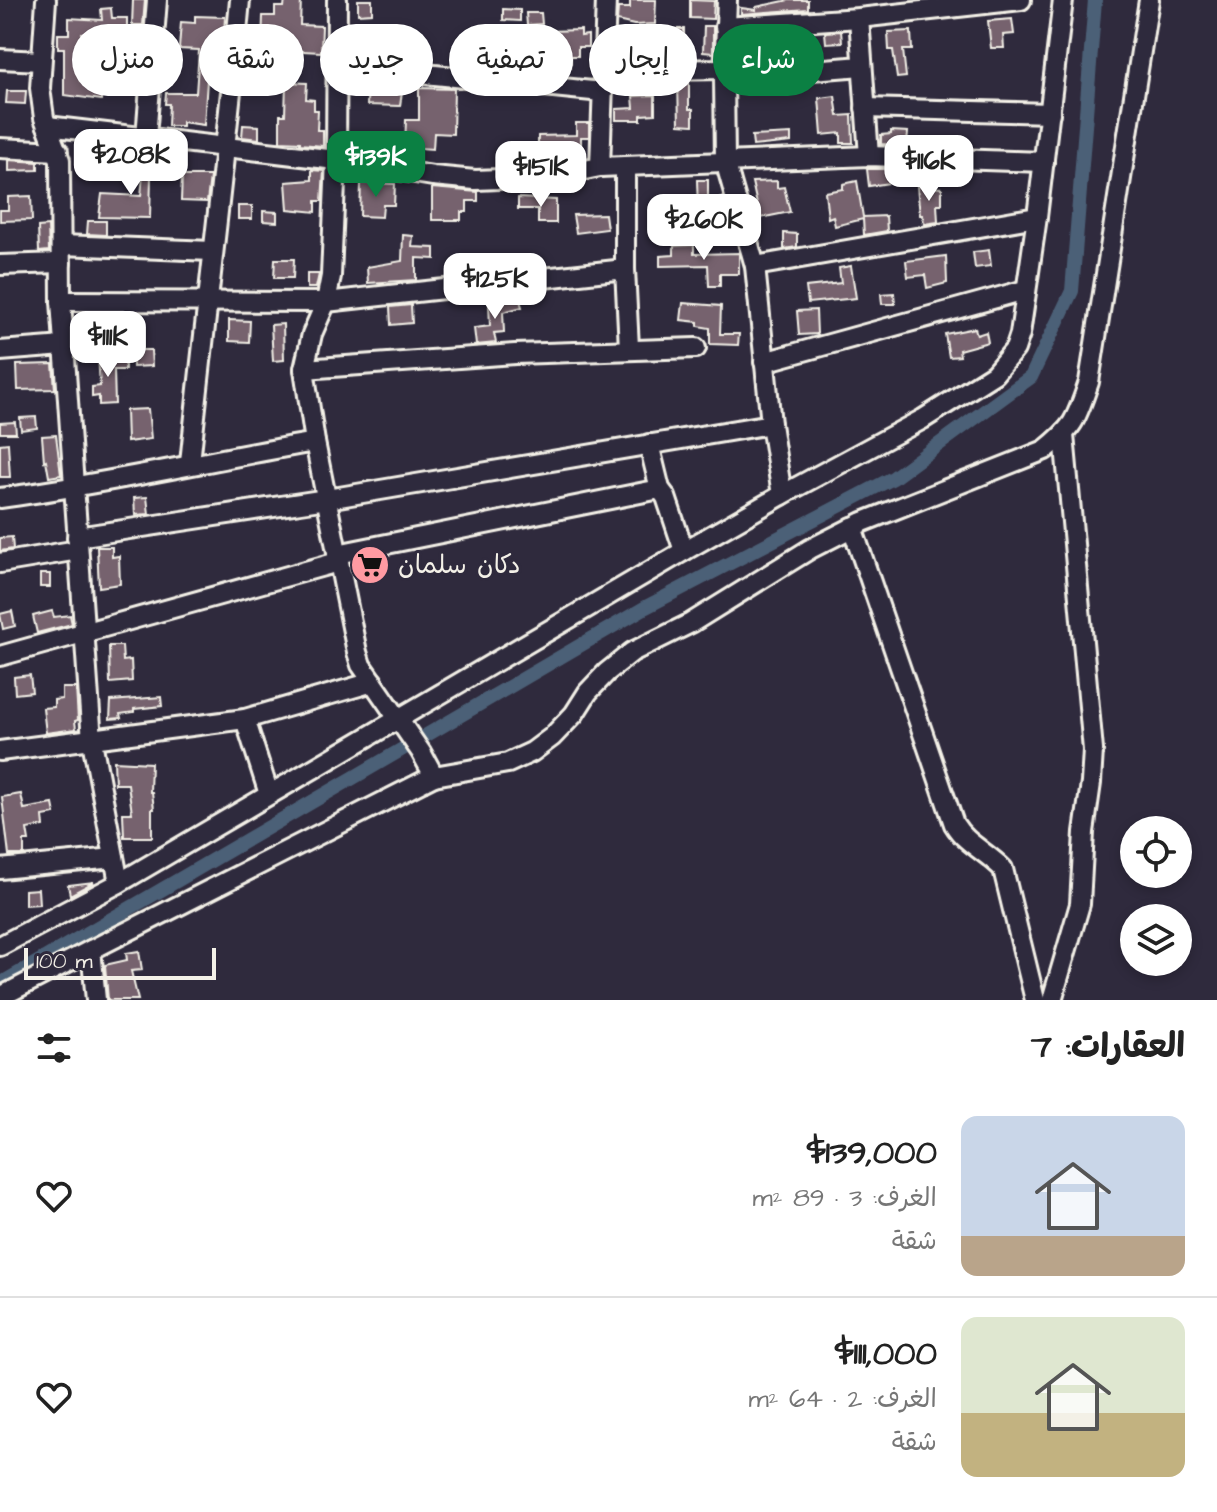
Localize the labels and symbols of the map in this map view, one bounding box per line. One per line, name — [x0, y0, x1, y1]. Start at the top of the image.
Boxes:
pin: $208K — [75, 129, 187, 197]
pin: $139K — [320, 131, 432, 199]
pin: $116K — [873, 135, 985, 203]
pin: $151K — [485, 141, 597, 209]
pin: $260K — [648, 194, 760, 262]
pin: $125K — [439, 253, 551, 321]
pin: $111K — [52, 311, 164, 379]
supermarket icon: دكان سلمان — [349, 544, 391, 586]
place label: دكان سلمان — [398, 547, 521, 583]
scale bar — [24, 944, 216, 980]

